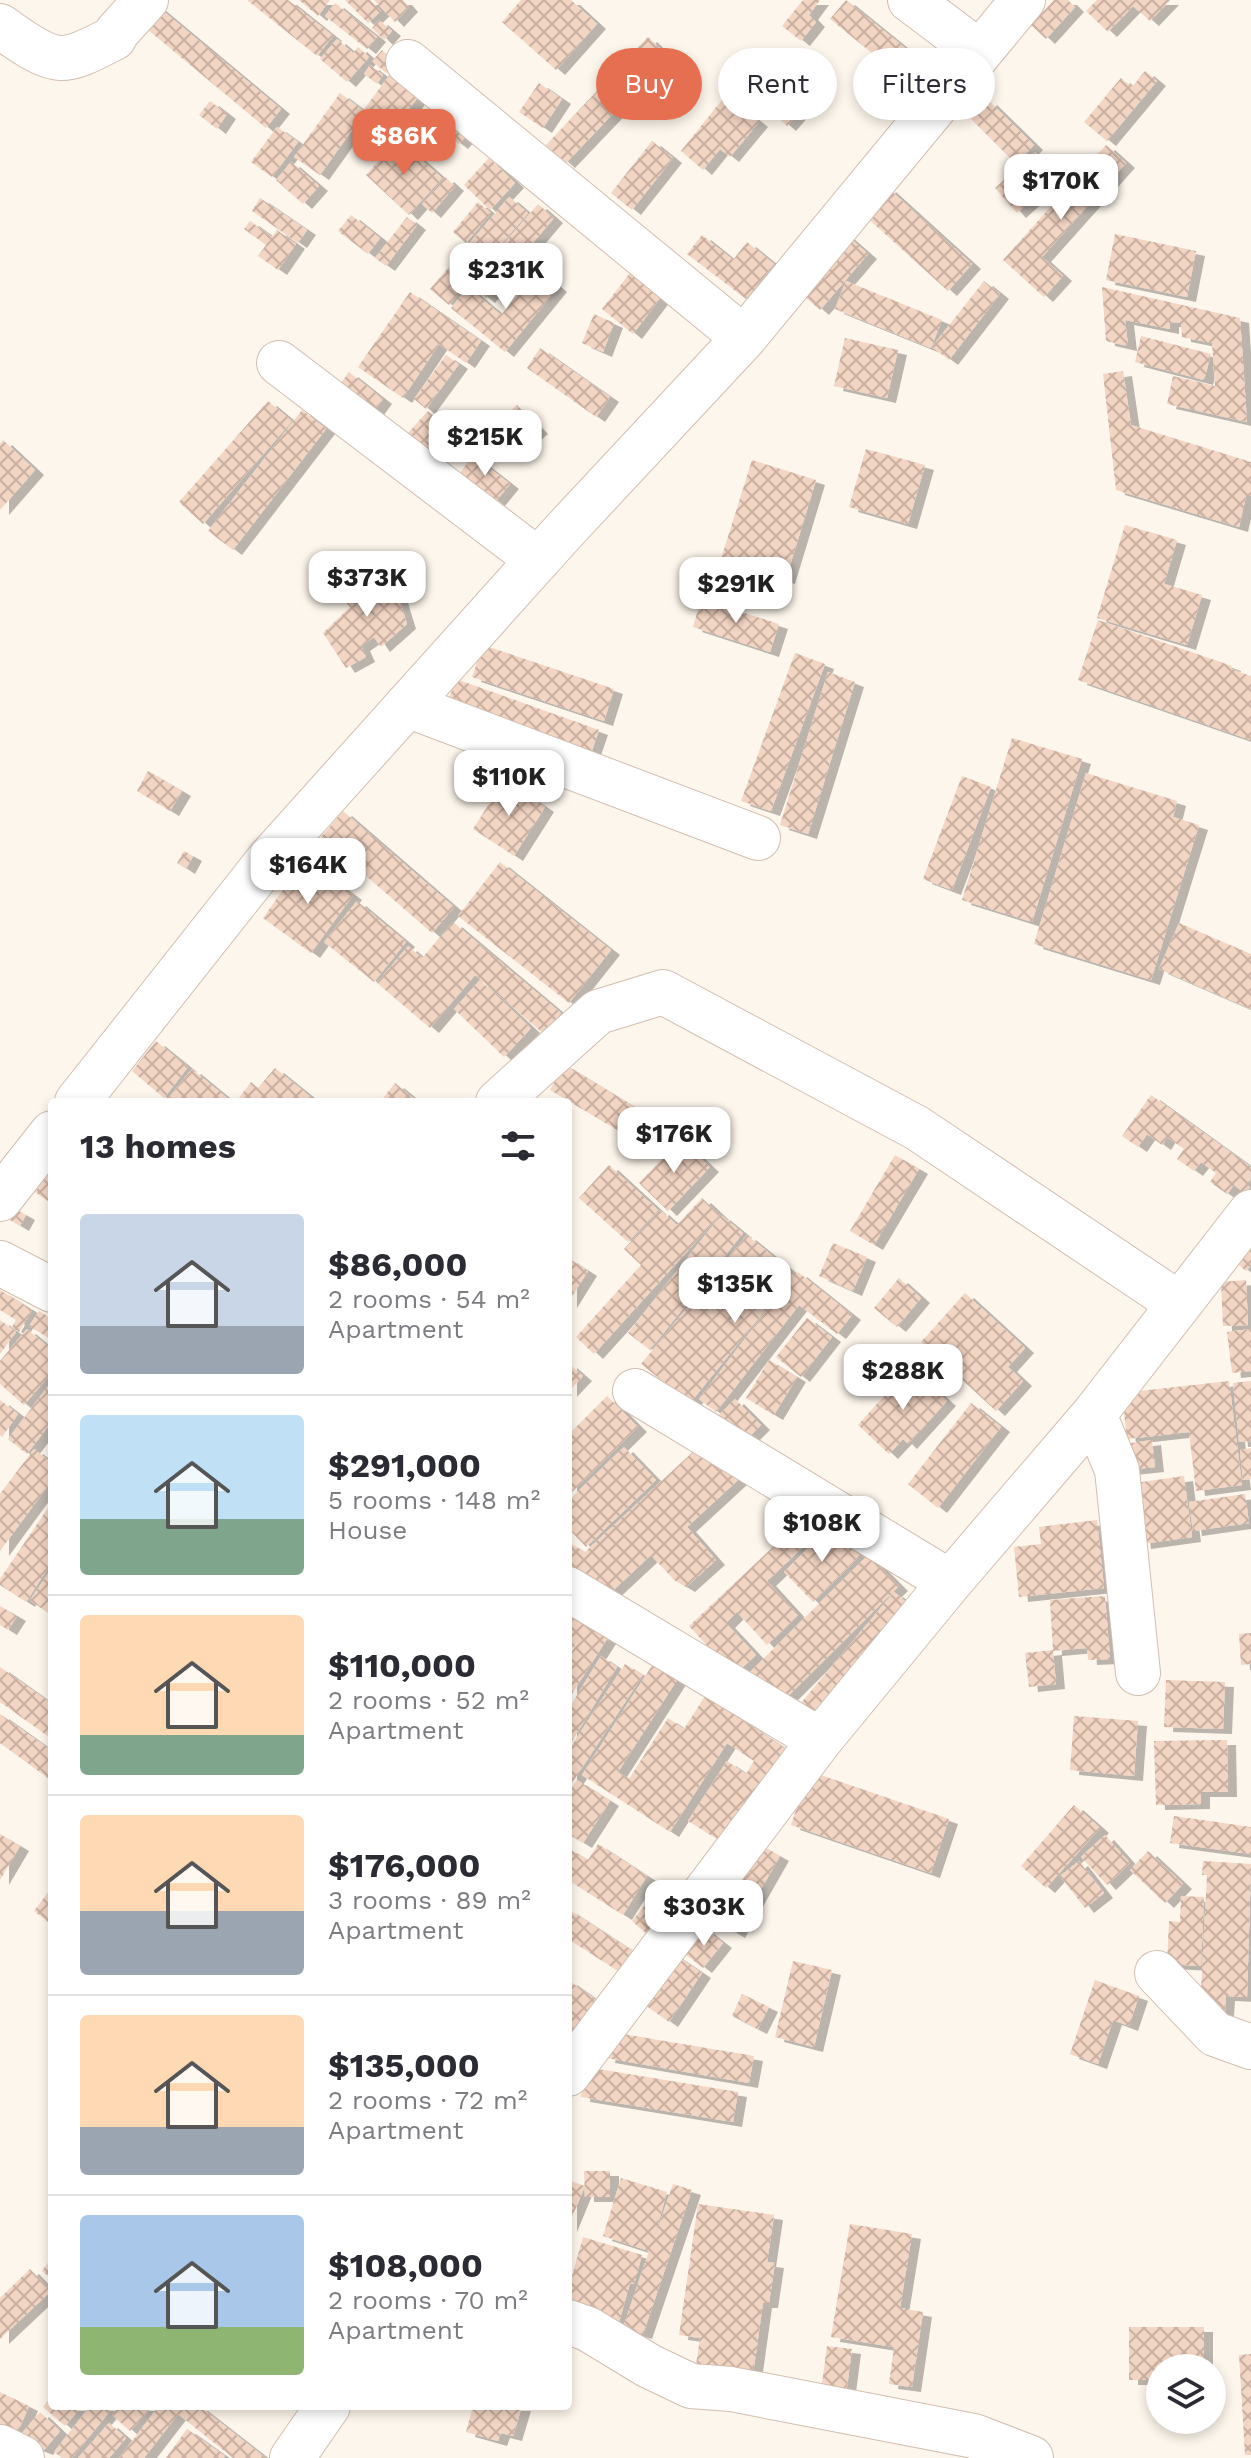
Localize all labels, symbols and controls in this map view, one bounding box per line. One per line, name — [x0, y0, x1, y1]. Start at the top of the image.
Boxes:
chip: Buy — [596, 48, 702, 120]
chip: Rent — [718, 48, 837, 120]
chip: Filters — [853, 48, 995, 120]
pin: $86K — [357, 109, 451, 177]
text: $86K — [370, 120, 438, 150]
pin: $170K — [1005, 154, 1117, 222]
text: $170K — [1022, 165, 1100, 195]
pin: $231K — [450, 243, 562, 311]
text: $231K — [468, 254, 544, 284]
pin: $215K — [429, 410, 541, 478]
text: $215K — [447, 421, 523, 451]
pin: $373K — [311, 551, 423, 619]
pin: $291K — [680, 557, 792, 625]
text: $373K — [327, 562, 407, 592]
text: $291K — [697, 568, 775, 598]
pin: $110K — [453, 750, 565, 818]
text: $110K — [472, 761, 546, 791]
pin: $164K — [252, 838, 364, 906]
text: $164K — [269, 849, 347, 879]
pin: $176K — [618, 1107, 730, 1175]
text: $176K — [635, 1118, 713, 1148]
icon: filters — [496, 1124, 540, 1168]
text: 13 homes — [80, 1126, 236, 1166]
text: $86,000 — [328, 1244, 467, 1284]
icon: home — [144, 1246, 240, 1342]
pin: $135K — [679, 1257, 791, 1325]
text: $135K — [697, 1268, 773, 1298]
text: 2 rooms · 54 m² — [328, 1284, 530, 1314]
text: Apartment — [328, 1314, 464, 1344]
pin: $288K — [847, 1344, 959, 1412]
text: $288K — [862, 1355, 944, 1385]
text: $291,000 — [328, 1445, 481, 1485]
icon: home — [144, 1447, 240, 1543]
text: 5 rooms · 148 m² — [328, 1485, 540, 1515]
pin: $108K — [766, 1496, 878, 1564]
text: $108K — [783, 1507, 861, 1537]
text: House — [328, 1515, 407, 1545]
text: $110,000 — [328, 1645, 476, 1685]
icon: home — [144, 1647, 240, 1743]
text: 2 rooms · 52 m² — [328, 1685, 529, 1715]
text: Apartment — [328, 1715, 464, 1745]
text: $176,000 — [328, 1845, 480, 1885]
icon: home — [144, 1847, 240, 1943]
pin: $303K — [648, 1880, 760, 1948]
text: 3 rooms · 89 m² — [328, 1885, 531, 1915]
text: $303K — [663, 1891, 745, 1921]
text: Apartment — [328, 1915, 464, 1945]
text: $135,000 — [328, 2045, 480, 2085]
icon: home — [144, 2047, 240, 2143]
text: 2 rooms · 72 m² — [328, 2085, 527, 2115]
text: Apartment — [328, 2115, 464, 2145]
text: $108,000 — [328, 2245, 483, 2285]
icon: home — [144, 2247, 240, 2343]
text: 2 rooms · 70 m² — [328, 2285, 528, 2315]
text: Apartment — [328, 2315, 464, 2345]
map controls — [1146, 2354, 1226, 2434]
button: layers — [1146, 2354, 1226, 2434]

